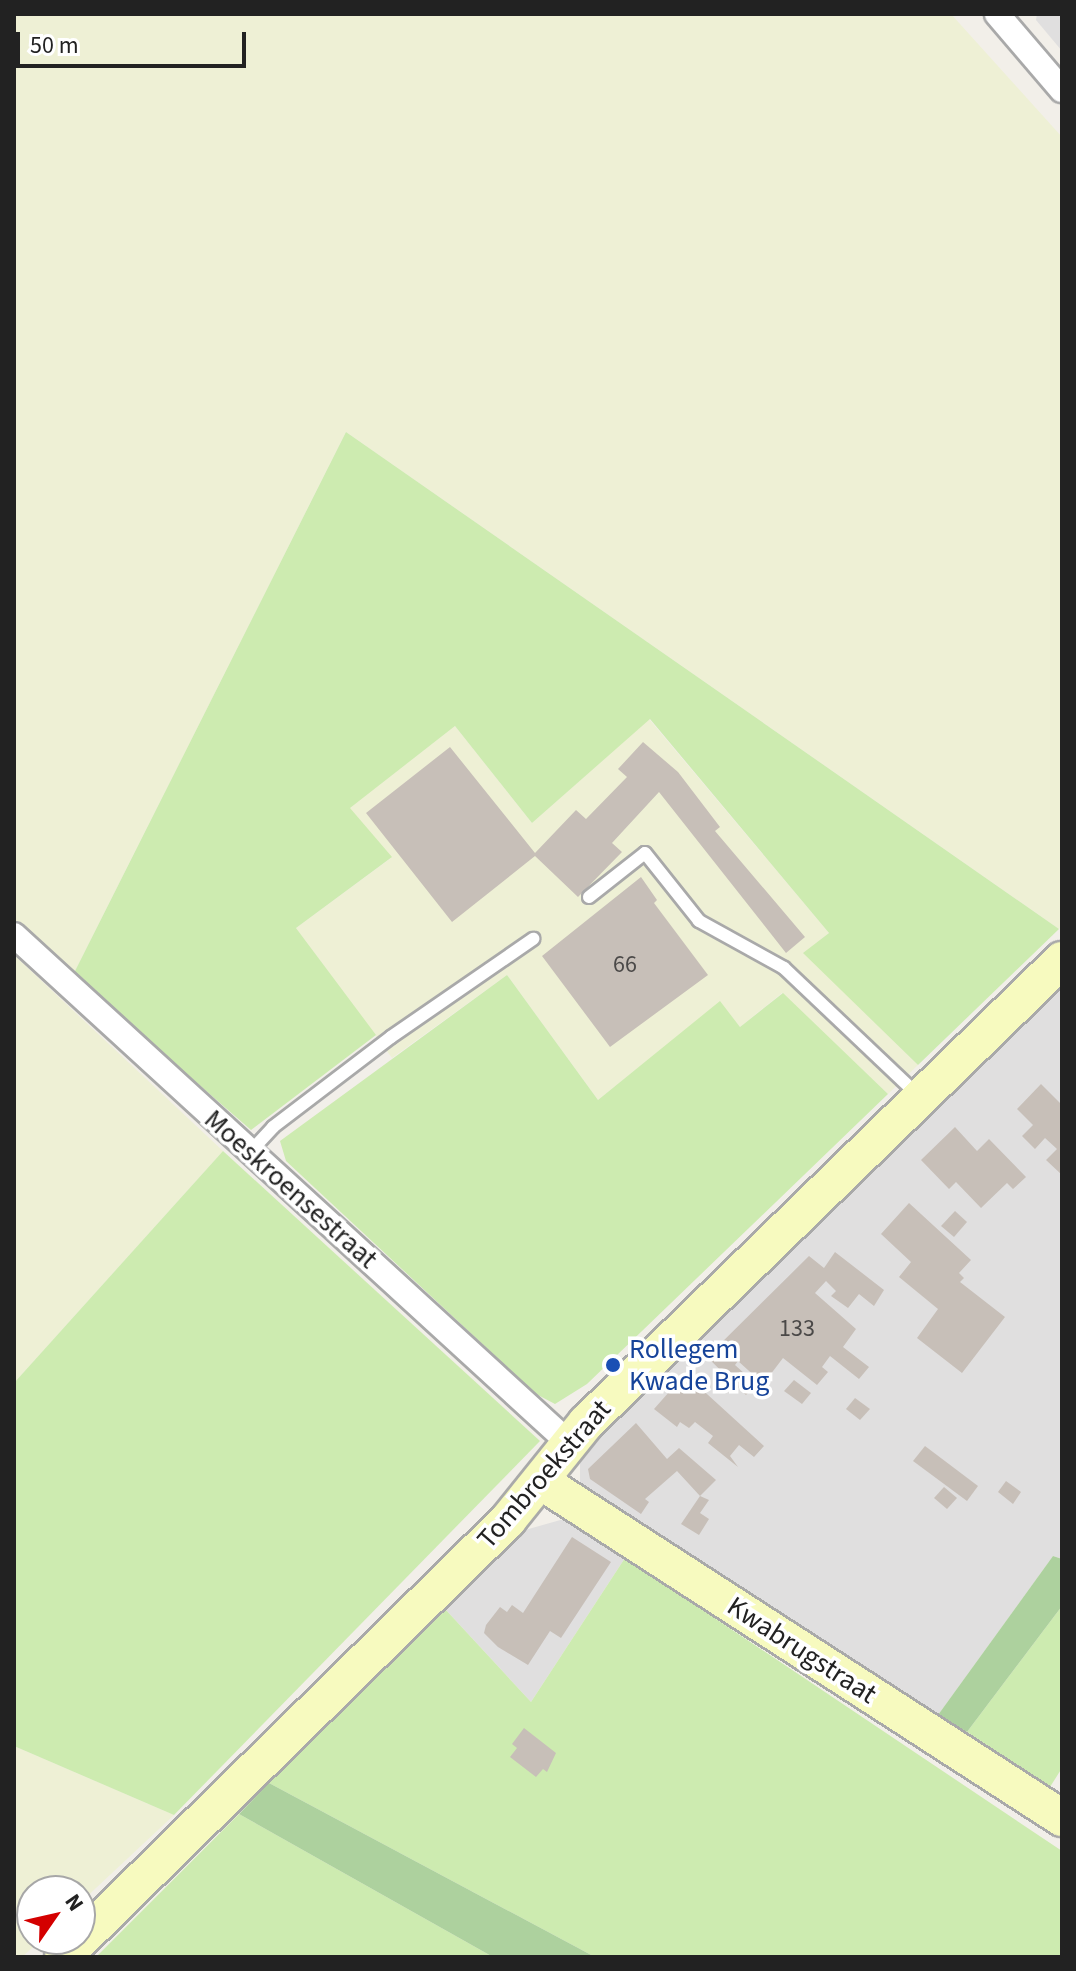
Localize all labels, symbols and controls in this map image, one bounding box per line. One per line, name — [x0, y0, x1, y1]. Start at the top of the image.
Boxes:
scale bar — [20, 16, 250, 66]
text: 50 m — [30, 28, 79, 63]
house number: 66 — [613, 951, 637, 979]
street label: Moeskroensestraat — [197, 1102, 385, 1276]
house number: 133 — [779, 1315, 815, 1343]
place label: Rollegem Kwade Brug — [629, 1332, 769, 1398]
marker: Rollegem Kwade Brug — [604, 1356, 622, 1374]
street label: Tombroekstraat — [470, 1393, 618, 1555]
street label: Kwabrugstraat — [721, 1589, 883, 1711]
north arrow — [16, 1875, 96, 1955]
text: N — [57, 1888, 92, 1918]

